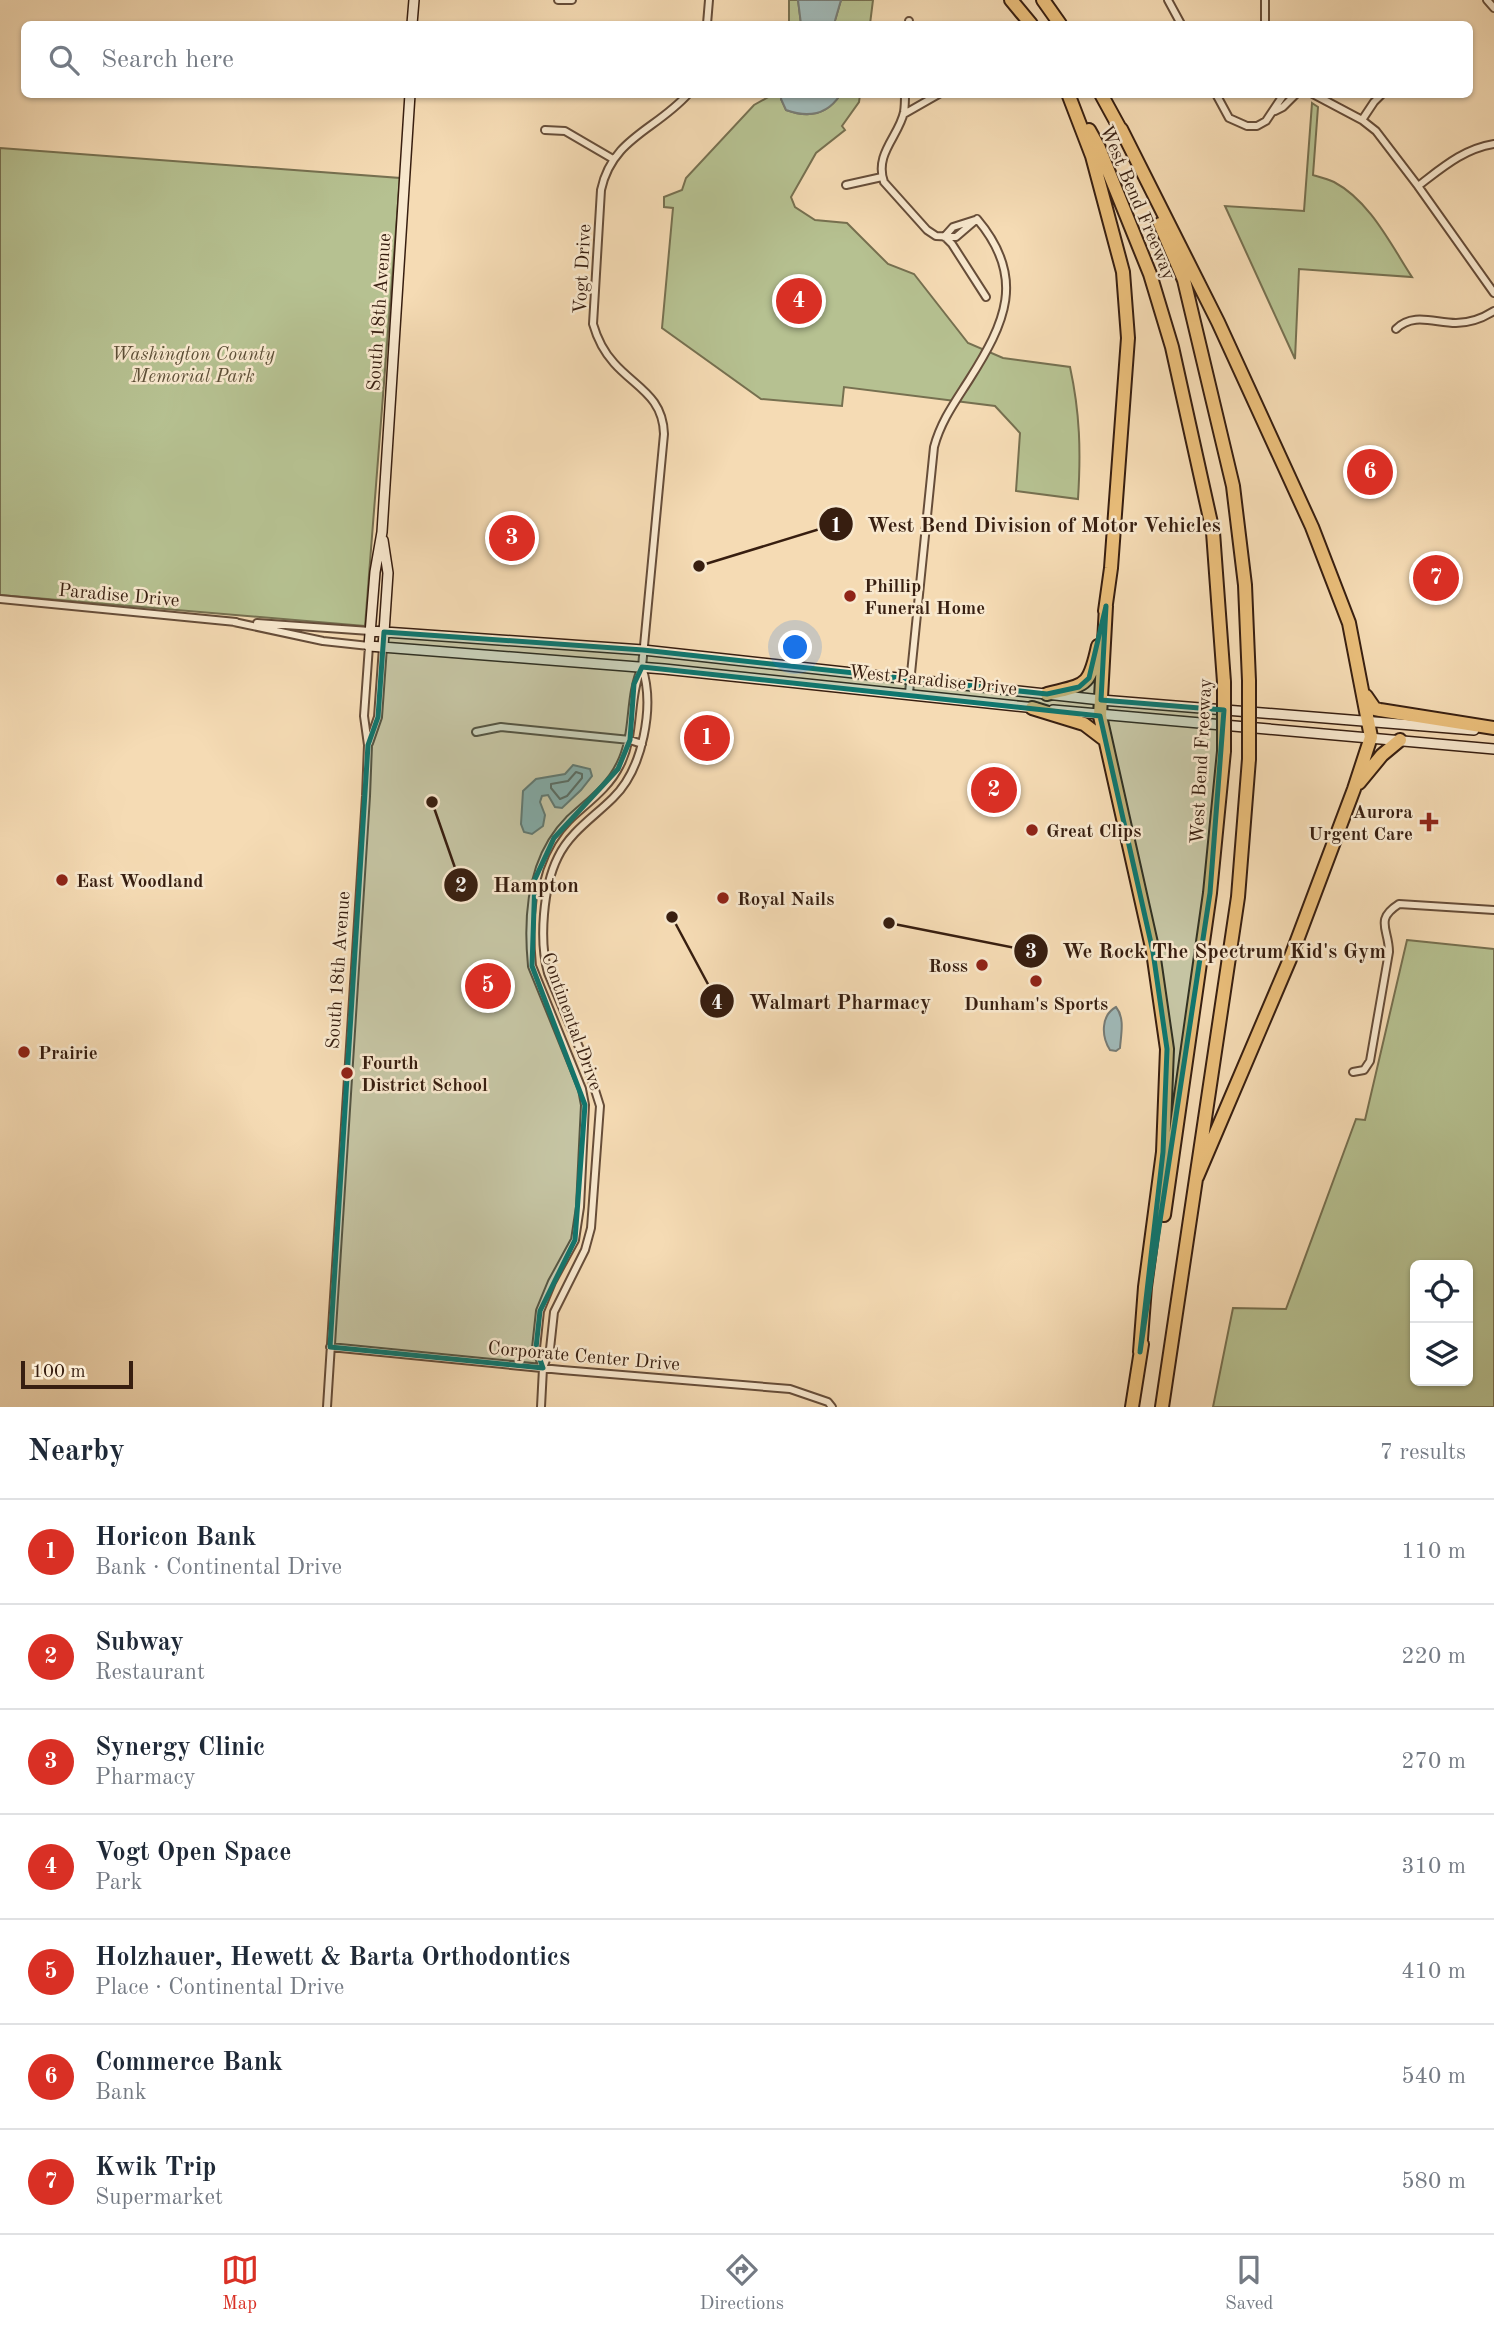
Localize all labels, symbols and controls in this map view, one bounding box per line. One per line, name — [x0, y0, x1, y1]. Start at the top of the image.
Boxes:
search box — [21, 21, 1473, 98]
icon: search — [45, 41, 83, 79]
text: Search here — [101, 47, 234, 73]
street label: West Bend Freeway — [1095, 123, 1178, 283]
street label: Vogt Drive — [572, 224, 595, 315]
street label: South 18th Avenue — [365, 233, 395, 392]
pin: 4 — [776, 275, 822, 327]
park label: Washington County Memorial Park — [111, 346, 275, 387]
pin: 6 — [1347, 446, 1393, 498]
callout: West Bend Division of Motor Vehicles — [818, 503, 1235, 545]
pin: 3 — [489, 512, 535, 564]
text: 1 — [830, 516, 842, 537]
text: West Bend Division of Motor Vehicles — [867, 516, 1221, 537]
pin: 7 — [1413, 552, 1459, 604]
place label: Phillip Funeral Home — [864, 578, 985, 619]
street label: Paradise Drive — [57, 582, 180, 611]
marker: Phillip Funeral Home — [842, 588, 858, 604]
your location — [778, 630, 812, 664]
street label: West Paradise Drive — [848, 663, 1018, 700]
street label: West Bend Freeway — [1189, 678, 1216, 845]
pin: 1 — [684, 712, 730, 764]
pin: 2 — [971, 764, 1017, 816]
place label: Aurora Urgent Care — [1308, 804, 1413, 845]
marker: Aurora Urgent Care — [1419, 812, 1439, 832]
marker: Great Clips — [1024, 822, 1040, 838]
place label: Great Clips — [1046, 823, 1141, 842]
callout: Hampton — [444, 864, 593, 906]
marker: East Woodland — [54, 872, 70, 888]
place label: East Woodland — [76, 873, 203, 892]
text: 2 — [455, 876, 467, 897]
text: Hampton — [493, 876, 579, 897]
marker: Royal Nails — [715, 890, 731, 906]
street label: South 18th Avenue — [324, 891, 354, 1050]
place label: Royal Nails — [737, 891, 834, 910]
callout: We Rock The Spectrum Kid's Gym — [1013, 930, 1400, 972]
text: 3 — [1025, 942, 1037, 963]
text: We Rock The Spectrum Kid's Gym — [1062, 942, 1386, 963]
street label: Continental Drive — [537, 950, 604, 1094]
marker: Ross — [974, 957, 990, 973]
place label: Ross — [928, 958, 968, 977]
pin: 5 — [465, 960, 511, 1012]
marker: Dunham's Sports — [1028, 973, 1044, 989]
callout: Walmart Pharmacy — [700, 980, 945, 1022]
text: 4 — [711, 993, 723, 1014]
text: Walmart Pharmacy — [749, 993, 931, 1014]
place label: Dunham's Sports — [964, 996, 1108, 1015]
marker: Prairie — [16, 1044, 32, 1060]
place label: Prairie — [38, 1045, 98, 1064]
place label: Fourth District School — [361, 1055, 488, 1096]
marker: Fourth District School — [339, 1065, 355, 1081]
map controls — [1410, 1260, 1473, 1386]
button: locate — [1410, 1260, 1473, 1323]
button: layers — [1410, 1323, 1473, 1386]
street label: Corporate Center Drive — [487, 1340, 681, 1375]
scale bar — [21, 1358, 133, 1390]
text: 100 m — [32, 1363, 85, 1382]
text: Nearby — [28, 1437, 125, 1467]
text: 7 results — [1380, 1441, 1466, 1464]
text: Horicon Bank — [95, 1525, 256, 1551]
text: 1 — [44, 1540, 58, 1563]
text: 110 m — [1401, 1540, 1466, 1563]
text: Bank · Continental Drive — [95, 1556, 342, 1579]
text: Subway — [95, 1630, 184, 1656]
text: 2 — [44, 1645, 58, 1668]
text: 220 m — [1401, 1645, 1466, 1668]
text: Restaurant — [95, 1661, 205, 1684]
text: Synergy Clinic — [95, 1735, 265, 1761]
text: 3 — [44, 1750, 58, 1773]
text: 270 m — [1401, 1750, 1466, 1773]
text: Pharmacy — [95, 1766, 196, 1789]
text: Vogt Open Space — [95, 1840, 291, 1866]
text: 4 — [44, 1855, 58, 1878]
text: 310 m — [1401, 1855, 1466, 1878]
text: Park — [95, 1871, 142, 1894]
text: Holzhauer, Hewett & Barta Orthodontics — [95, 1945, 570, 1971]
text: 5 — [44, 1960, 58, 1983]
text: 410 m — [1401, 1960, 1466, 1983]
text: Place · Continental Drive — [95, 1976, 344, 1999]
text: Commerce Bank — [95, 2050, 283, 2076]
text: 6 — [44, 2065, 58, 2088]
text: 540 m — [1401, 2065, 1466, 2088]
text: Bank — [95, 2081, 147, 2104]
text: Kwik Trip — [95, 2155, 216, 2181]
text: 7 — [44, 2170, 58, 2193]
text: 580 m — [1401, 2170, 1466, 2193]
text: Supermarket — [95, 2186, 223, 2209]
tab: Map — [221, 2251, 259, 2316]
tab: Directions — [700, 2251, 784, 2316]
tab: Saved — [1225, 2251, 1273, 2316]

